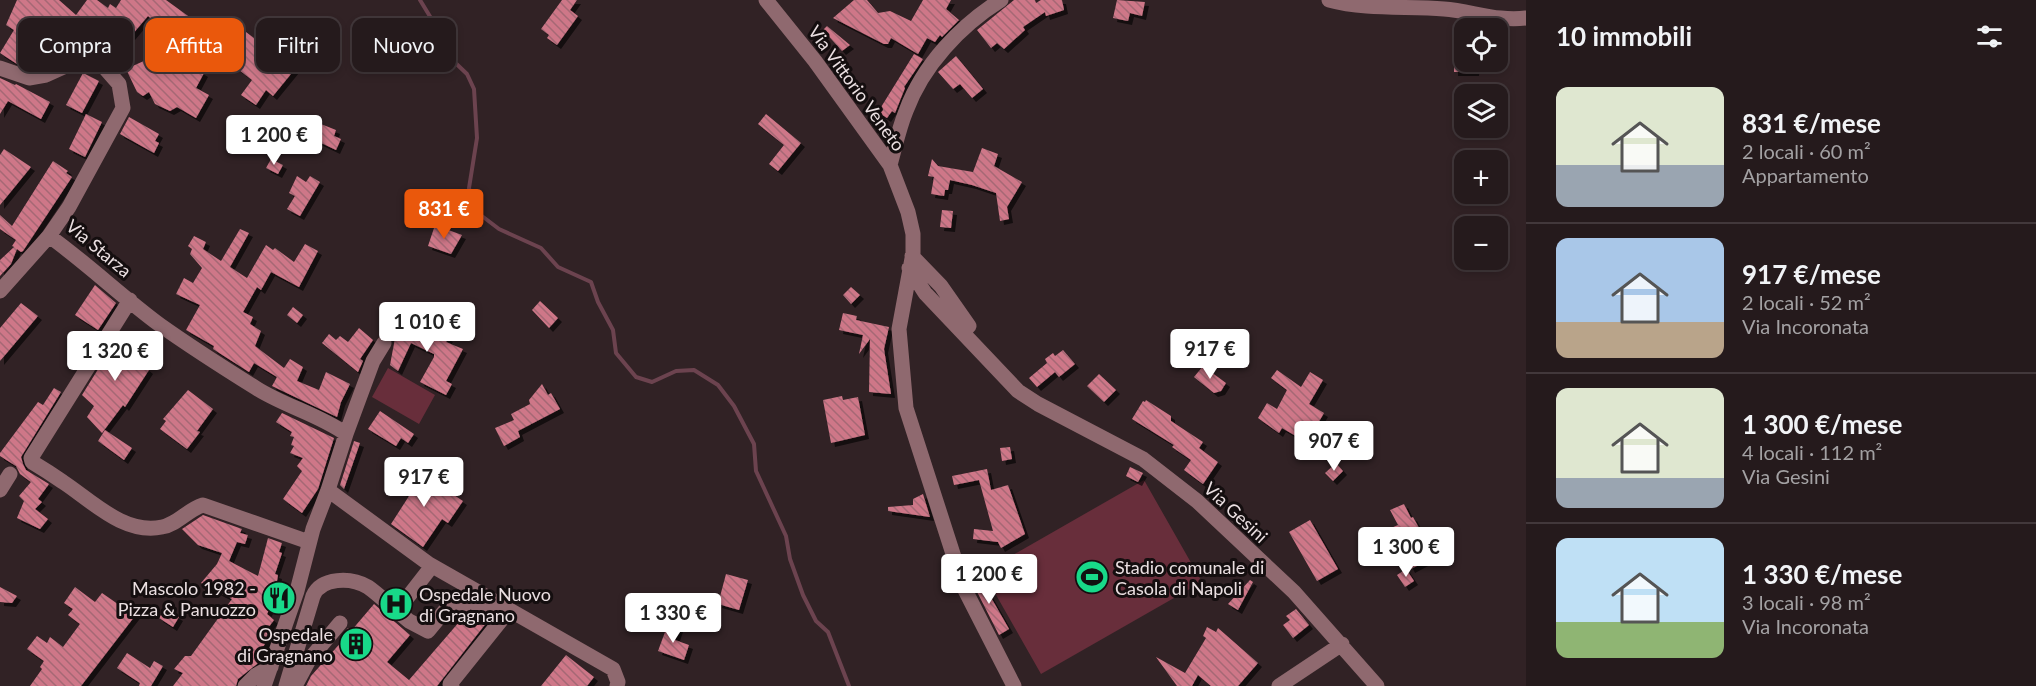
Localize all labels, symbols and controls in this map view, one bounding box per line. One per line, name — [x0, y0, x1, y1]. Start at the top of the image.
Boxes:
chip: Compra — [18, 18, 133, 72]
chip: Affitta — [145, 18, 244, 72]
chip: Filtri — [256, 18, 340, 72]
chip: Nuovo — [352, 18, 456, 72]
map controls — [1454, 18, 1508, 270]
button: locate — [1454, 18, 1508, 72]
text: 10 immobili — [1556, 20, 1692, 52]
icon: filters — [1973, 20, 2006, 53]
street label: Via Vittorio Veneto — [804, 21, 910, 155]
button: layers — [1454, 84, 1508, 138]
text: 831 €/mese — [1742, 107, 1881, 139]
icon: home — [1604, 111, 1676, 183]
pin: 1 200 € — [219, 115, 329, 166]
text: 1 200 € — [240, 122, 308, 146]
text: 2 locali · 60 m² — [1742, 139, 1871, 163]
button: + — [1454, 150, 1508, 204]
text: Appartamento — [1742, 163, 1869, 187]
pin: 831 € — [402, 189, 486, 240]
text: 831 € — [418, 196, 470, 220]
street label: Via Starza — [62, 214, 136, 282]
button: − — [1454, 216, 1508, 270]
text: 917 €/mese — [1742, 258, 1881, 290]
icon: home — [1604, 262, 1676, 334]
text: 2 locali · 52 m² — [1742, 290, 1871, 314]
pin: 1 010 € — [372, 302, 482, 353]
text: 1 010 € — [393, 309, 461, 333]
text: Via Incoronata — [1742, 314, 1869, 338]
pin: 917 € — [1168, 329, 1252, 380]
pin: 1 320 € — [60, 331, 170, 382]
text: 917 € — [1184, 336, 1236, 360]
text: 1 320 € — [81, 338, 149, 362]
text: 1 300 €/mese — [1742, 408, 1902, 440]
icon: home — [1604, 412, 1676, 484]
pin: 907 € — [1292, 421, 1376, 472]
text: 907 € — [1308, 428, 1360, 452]
text: 4 locali · 112 m² — [1742, 440, 1882, 464]
pin: 917 € — [382, 457, 466, 508]
text: 917 € — [398, 464, 450, 488]
text: Via Gesini — [1742, 464, 1830, 488]
street label: Via Gesini — [1200, 477, 1272, 547]
pin: 1 300 € — [1351, 527, 1461, 578]
text: 1 300 € — [1372, 534, 1440, 558]
pin: 1 200 € — [934, 554, 1044, 605]
place label: Stadio comunale di Casola di Napoli — [1115, 556, 1264, 599]
text: 1 330 €/mese — [1742, 558, 1902, 590]
sports icon: Stadio comunale di Casola di Napoli — [1074, 559, 1110, 595]
text: 1 200 € — [955, 561, 1023, 585]
icon: home — [1604, 562, 1676, 634]
place label: Mascolo 1982 - Pizza & Panuozzo — [118, 577, 256, 620]
restaurant icon: Mascolo 1982 - Pizza & Panuozzo — [261, 580, 297, 616]
place label: Ospedale Nuovo di Gragnano — [419, 583, 551, 626]
hospital icon: Ospedale Nuovo di Gragnano — [378, 586, 414, 622]
text: 3 locali · 98 m² — [1742, 590, 1871, 614]
pin: 1 330 € — [618, 593, 728, 644]
text: 1 330 € — [639, 600, 707, 624]
text: Via Incoronata — [1742, 614, 1869, 638]
place label: Ospedale di Gragnano — [237, 623, 333, 666]
building icon: Ospedale di Gragnano — [338, 626, 374, 662]

